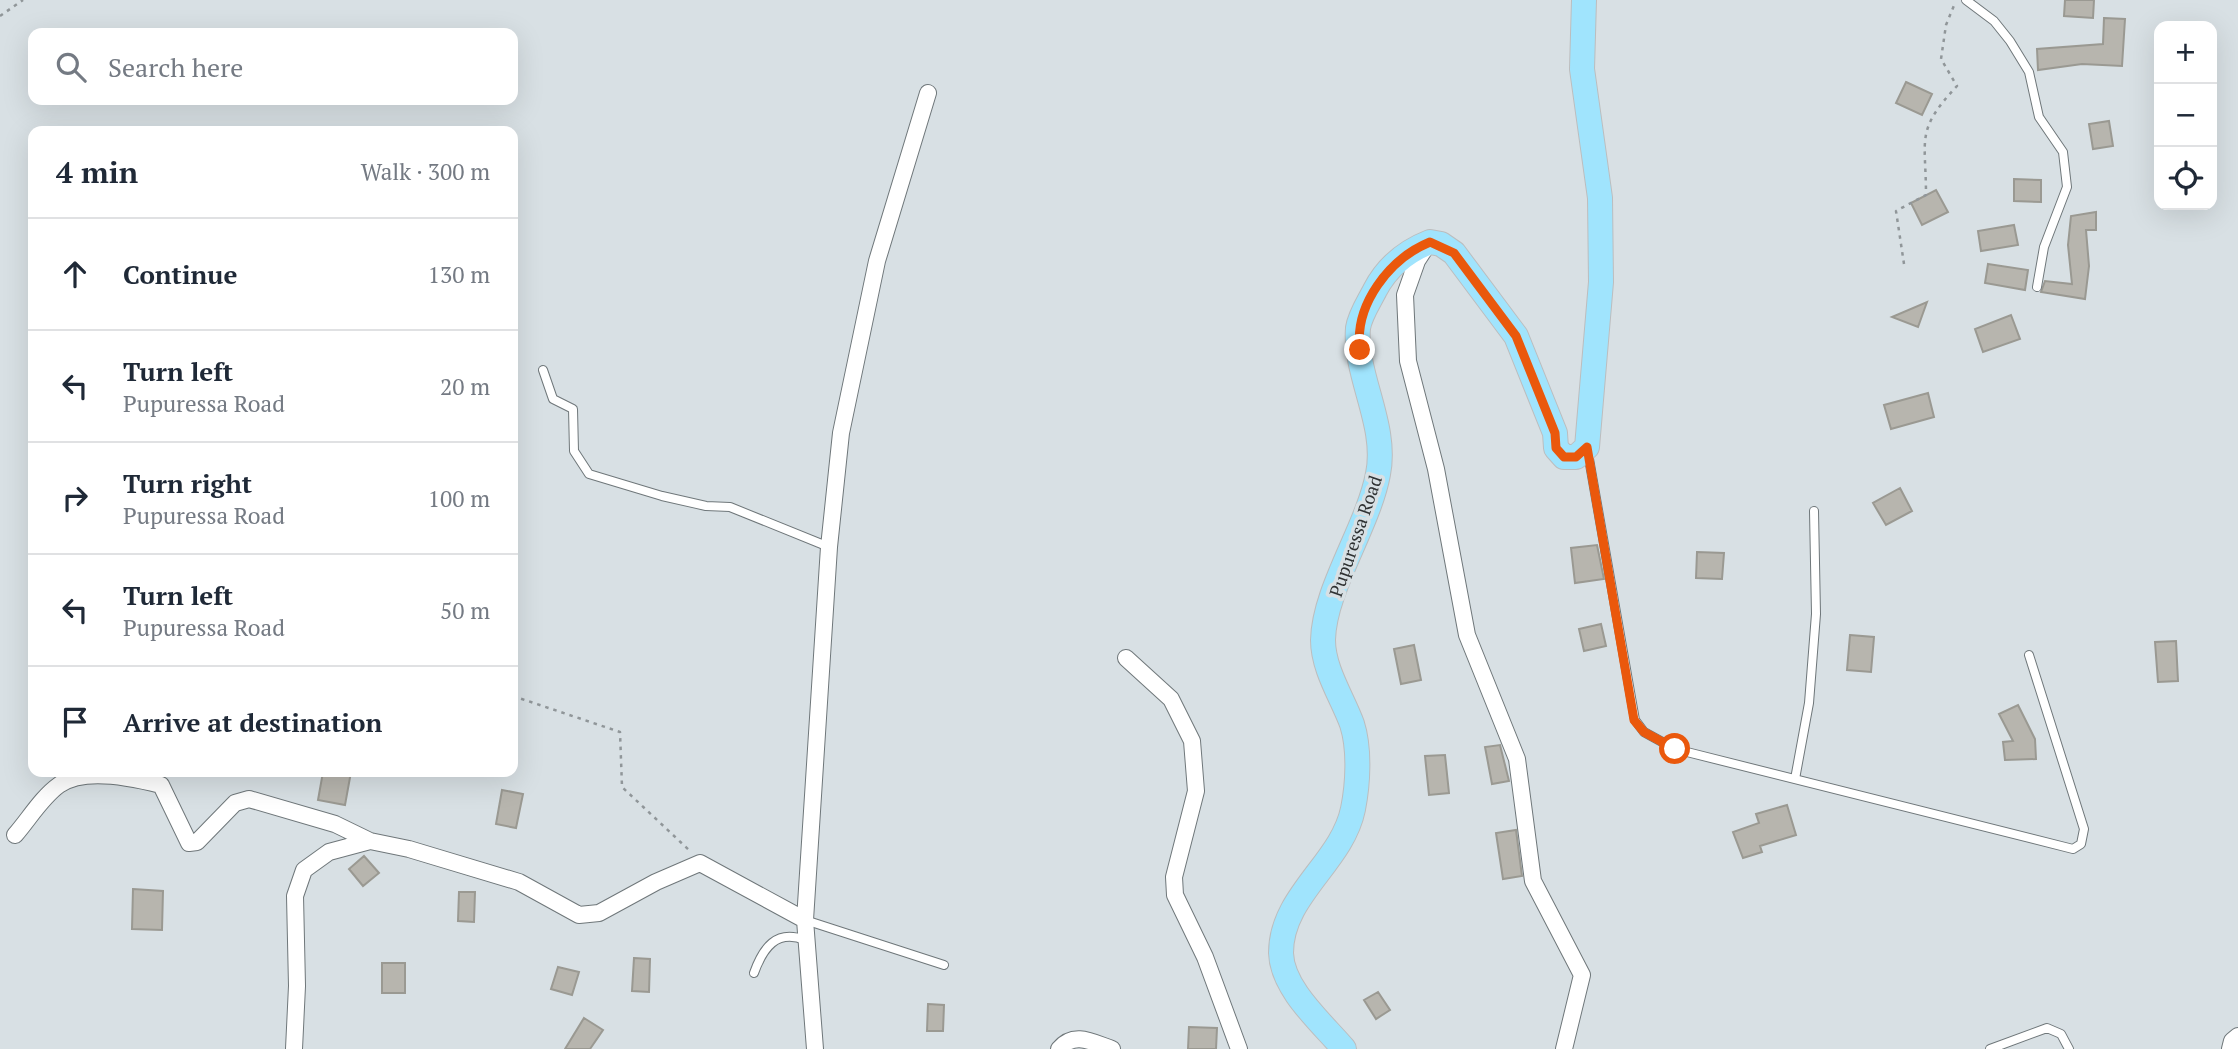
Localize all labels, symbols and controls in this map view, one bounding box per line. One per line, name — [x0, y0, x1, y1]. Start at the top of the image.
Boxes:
map controls — [2154, 21, 2217, 210]
button: + — [2154, 21, 2217, 84]
search box — [28, 28, 518, 105]
icon: search — [52, 48, 90, 86]
text: Search here — [108, 50, 243, 84]
button: − — [2154, 84, 2217, 147]
button: locate — [2154, 147, 2217, 210]
text: 4 min — [56, 152, 138, 192]
text: Walk · 300 m — [361, 156, 490, 187]
icon: ahead — [56, 255, 94, 293]
text: Continue — [123, 257, 237, 291]
text: 130 m — [428, 259, 490, 290]
route end — [1344, 334, 1375, 365]
text: Turn left — [123, 354, 233, 388]
icon: left — [56, 367, 94, 405]
text: 20 m — [440, 371, 490, 402]
text: Pupuressa Road — [123, 388, 285, 419]
text: Turn right — [123, 466, 252, 500]
street label: Pupuressa Road — [1323, 472, 1387, 600]
icon: right — [56, 479, 94, 517]
text: 100 m — [428, 483, 490, 514]
text: Pupuressa Road — [123, 500, 285, 531]
text: Turn left — [123, 578, 233, 612]
icon: left — [56, 591, 94, 629]
text: 50 m — [440, 595, 490, 626]
text: Pupuressa Road — [123, 612, 285, 643]
icon: arrive — [56, 703, 94, 741]
text: Arrive at destination — [123, 705, 382, 739]
route start — [1659, 733, 1690, 764]

